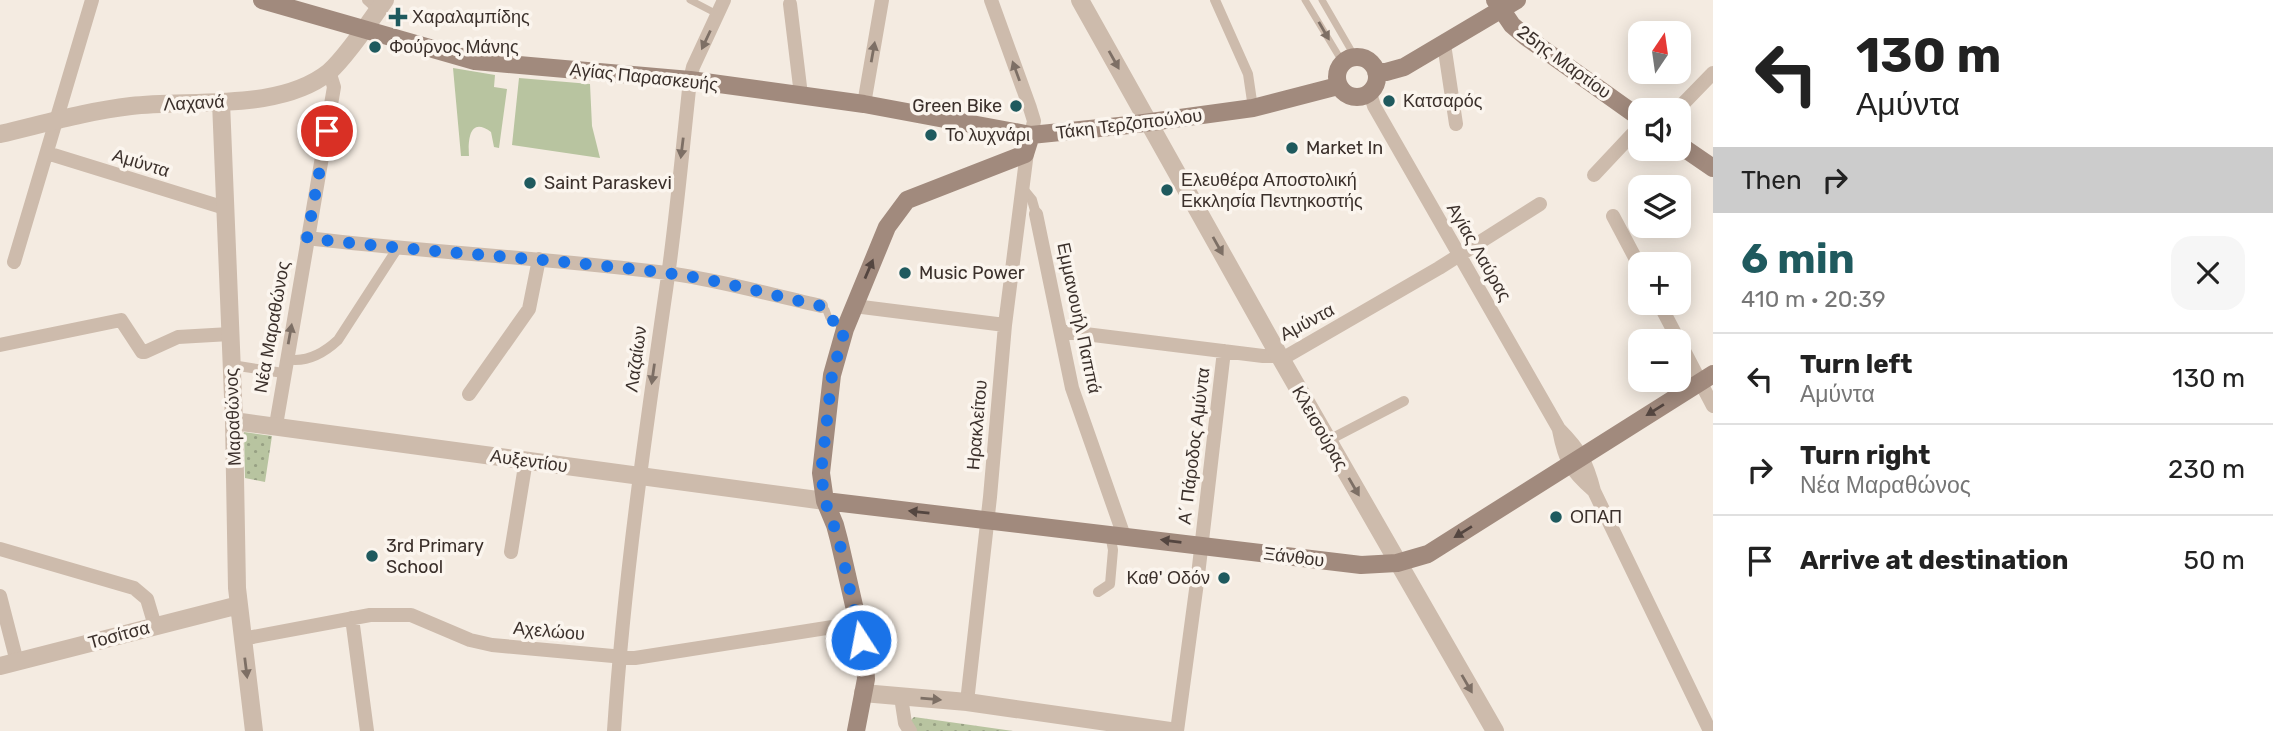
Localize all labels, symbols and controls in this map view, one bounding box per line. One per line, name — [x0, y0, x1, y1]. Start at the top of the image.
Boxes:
place label: Χαραλαμπίδης — [412, 6, 530, 28]
marker: Χαραλαμπίδης — [390, 9, 406, 25]
street label: 25ης Μαρτίου — [1513, 21, 1615, 103]
north arrow — [1628, 21, 1690, 84]
map controls — [1628, 21, 1691, 392]
one-way arrow — [1318, 22, 1330, 41]
text: 130 m — [1856, 26, 2001, 84]
icon: left — [1741, 28, 1832, 119]
one-way arrow — [700, 29, 711, 50]
place label: Φούρνος Μάνης — [389, 36, 519, 58]
marker: Φούρνος Μάνης — [367, 39, 383, 55]
one-way arrow — [868, 41, 879, 63]
one-way arrow — [1108, 50, 1120, 69]
street label: Αγίας Παρασκευής — [569, 58, 720, 96]
one-way arrow — [1010, 60, 1021, 81]
text: Αμύντα — [1856, 85, 1960, 123]
street label: Λαχανά — [163, 90, 225, 116]
place label: Κατσαρός — [1403, 90, 1483, 112]
marker: Κατσαρός — [1381, 93, 1397, 109]
place label: Green Bike — [912, 95, 1002, 117]
marker: Green Bike — [1008, 98, 1024, 114]
button: sound — [1628, 98, 1691, 161]
pin — [297, 101, 357, 161]
street label: Τάκη Τερζοπούλου — [1055, 104, 1203, 144]
icon: arrive — [308, 112, 346, 150]
place label: Το λυχνάρι — [945, 124, 1030, 146]
marker: Το λυχνάρι — [923, 127, 939, 143]
one-way arrow — [677, 137, 688, 159]
place label: Market In — [1306, 137, 1383, 159]
marker: Market In — [1284, 140, 1300, 156]
street label: Αμύντα — [110, 144, 172, 182]
icon: right — [1816, 161, 1854, 199]
text: Then — [1741, 165, 1802, 196]
place label: Ελευθέρα Αποστολική Εκκλησία Πεντηκοστής — [1181, 169, 1363, 212]
place label: Saint Paraskevi — [544, 172, 672, 194]
marker: Saint Paraskevi — [522, 175, 538, 191]
button: layers — [1628, 175, 1691, 238]
marker: Ελευθέρα Αποστολική Εκκλησία Πεντηκοστής — [1159, 182, 1175, 198]
street label: Αγίας Λαύρας — [1442, 199, 1516, 305]
text: 6 min — [1741, 234, 1855, 284]
button: close — [2171, 236, 2245, 310]
one-way arrow — [1212, 237, 1224, 256]
street label: Εμμανουήλ Παππά — [1052, 240, 1106, 396]
button: + — [1628, 252, 1691, 315]
one-way arrow — [864, 258, 875, 279]
street label: Νέα Μαραθώνος — [250, 259, 294, 395]
place label: Music Power — [919, 262, 1025, 284]
marker: Music Power — [897, 265, 913, 281]
text: 410 m · 20:39 — [1741, 285, 1886, 313]
street label: Αμύντα — [1276, 299, 1338, 345]
one-way arrow — [285, 323, 296, 345]
street label: Λαζαίων — [620, 324, 652, 394]
button: − — [1628, 329, 1691, 392]
text: Turn left — [1800, 349, 1912, 380]
icon: left — [1741, 360, 1779, 398]
one-way arrow — [647, 363, 658, 385]
text: 130 m — [2172, 363, 2245, 394]
street label: Α΄ Πάροδος Αμύντα — [1173, 366, 1215, 526]
street label: Μαραθώνος — [220, 367, 246, 466]
street label: Ηρακλείτου — [962, 379, 992, 471]
text: Αμύντα — [1800, 380, 1875, 408]
street label: Κλεισούρας — [1287, 382, 1353, 474]
one-way arrow — [1646, 404, 1665, 417]
text: Turn right — [1800, 440, 1930, 471]
street label: Αυξεντίου — [489, 445, 569, 477]
icon: right — [1741, 451, 1779, 489]
text: 230 m — [2168, 454, 2245, 485]
text: Νέα Μαραθώνος — [1800, 471, 1971, 499]
one-way arrow — [1348, 478, 1360, 497]
one-way arrow — [908, 506, 930, 517]
place label: ΟΠΑΠ — [1570, 506, 1622, 528]
marker: ΟΠΑΠ — [1548, 509, 1564, 525]
one-way arrow — [1453, 525, 1473, 538]
place label: 3rd Primary School — [386, 535, 484, 578]
one-way arrow — [1160, 536, 1182, 547]
street label: Ξάνθου — [1262, 542, 1326, 572]
icon: arrive — [1741, 542, 1779, 580]
text: Arrive at destination — [1800, 545, 2068, 576]
text: 50 m — [2184, 545, 2245, 576]
marker: 3rd Primary School — [364, 548, 380, 564]
place label: Καθ' Οδόν — [1126, 567, 1210, 589]
marker: Καθ' Οδόν — [1216, 570, 1232, 586]
position arrow — [824, 603, 898, 677]
street label: Τοσίτσα — [86, 616, 152, 654]
street label: Αχελώου — [512, 617, 586, 645]
one-way arrow — [240, 657, 251, 679]
one-way arrow — [1461, 675, 1474, 694]
one-way arrow — [920, 694, 942, 705]

